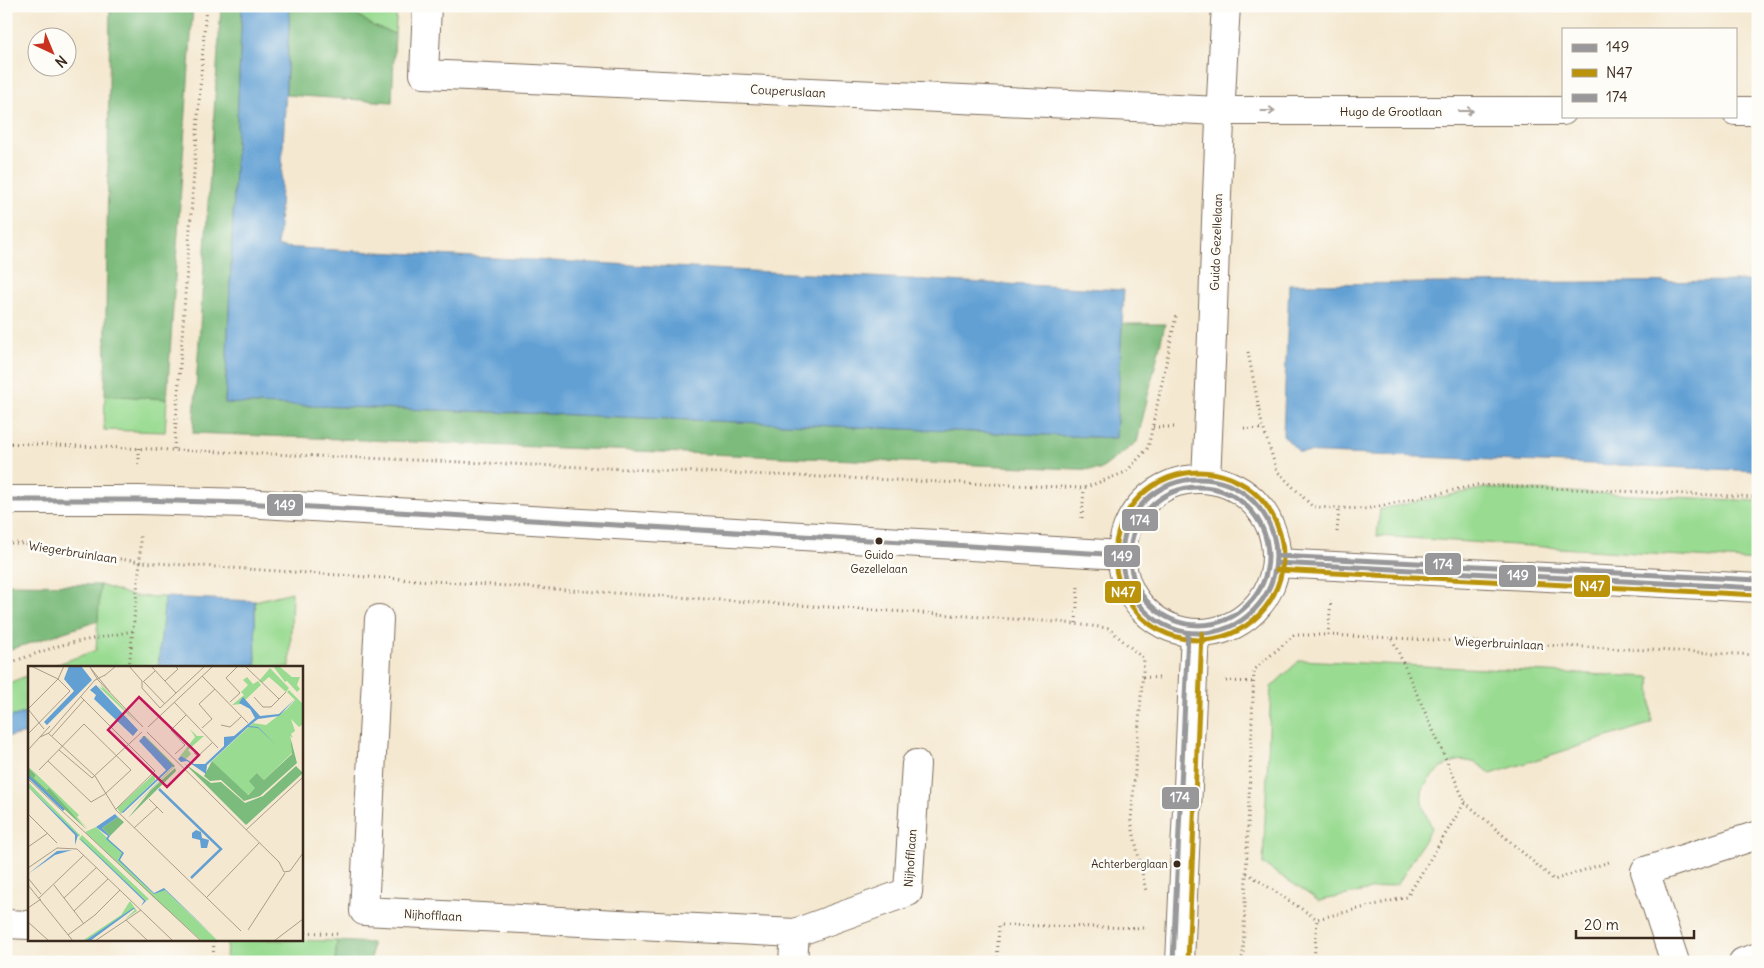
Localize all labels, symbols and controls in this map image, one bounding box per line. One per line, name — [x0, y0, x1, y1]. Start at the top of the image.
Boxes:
north arrow — [28, 28, 78, 78]
legend — [1562, 28, 1736, 118]
text: 149 — [1606, 37, 1629, 56]
text: N — [51, 52, 71, 71]
text: N47 — [1606, 63, 1632, 82]
street label: Couperuslaan — [750, 82, 826, 100]
text: 174 — [1606, 87, 1628, 106]
street label: Hugo de Grootlaan — [1340, 104, 1442, 119]
one-way arrow — [1260, 106, 1276, 116]
one-way arrow — [1458, 106, 1474, 116]
street label: Guido Gezellelaan — [1207, 193, 1225, 291]
line badge: 149 — [266, 493, 304, 517]
text: 149 — [274, 496, 296, 514]
line badge: 174 — [1121, 508, 1159, 532]
text: 174 — [1130, 511, 1150, 529]
marker: Guido Gezellelaan — [874, 536, 884, 546]
street label: Wiegerbruinlaan — [28, 538, 118, 566]
line badge: 149 — [1103, 544, 1141, 568]
text: 149 — [1111, 547, 1133, 565]
place label: Guido Gezellelaan — [850, 548, 908, 576]
line badge: 174 — [1424, 552, 1462, 576]
text: 174 — [1433, 555, 1453, 573]
line badge: 149 — [1498, 564, 1537, 588]
text: 149 — [1507, 566, 1529, 584]
line badge: N47 — [1573, 574, 1611, 598]
text: N47 — [1580, 577, 1604, 595]
line badge: N47 — [1104, 580, 1142, 604]
text: N47 — [1111, 583, 1135, 601]
street label: Wiegerbruinlaan — [1454, 633, 1544, 653]
inset map — [28, 666, 302, 940]
line badge: 174 — [1161, 786, 1200, 810]
text: 174 — [1170, 788, 1190, 806]
street label: Nijhofflaan — [900, 828, 920, 888]
place label: Achterberglaan — [1091, 857, 1168, 871]
marker: Achterberglaan — [1172, 859, 1182, 869]
street label: Nijhofflaan — [403, 906, 463, 924]
scale bar — [1576, 908, 1694, 940]
text: 20 m — [1584, 915, 1619, 934]

